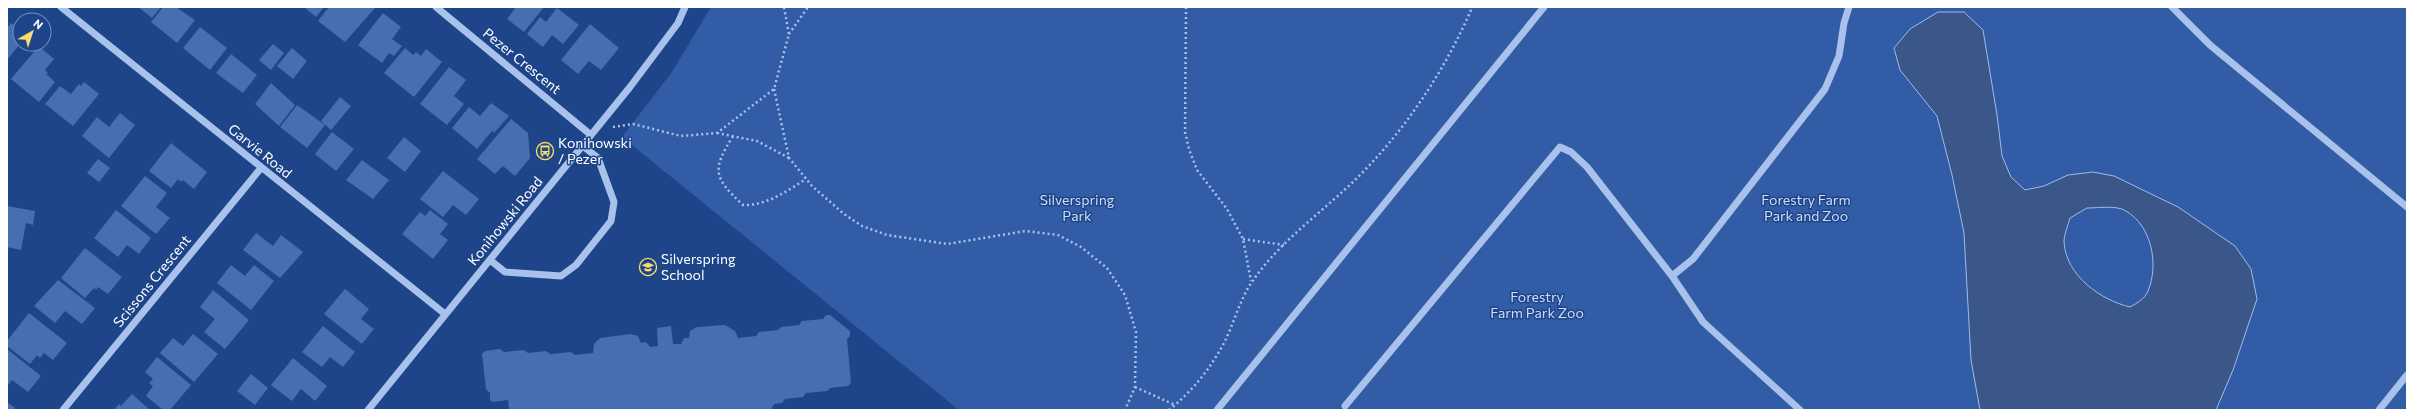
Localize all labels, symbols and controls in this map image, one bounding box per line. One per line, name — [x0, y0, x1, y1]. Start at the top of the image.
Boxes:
north arrow — [12, 12, 52, 52]
text: N — [31, 16, 46, 31]
street label: Pezer Crescent — [480, 24, 565, 97]
street label: Garvie Road — [225, 120, 295, 181]
place label: Konihowski / Pezer — [558, 134, 632, 167]
bus stop icon: Konihowski / Pezer — [535, 141, 555, 161]
street label: Konihowski Road — [464, 173, 546, 268]
park label: Silverspring Park — [1040, 191, 1115, 224]
park label: Forestry Farm Park and Zoo — [1761, 191, 1851, 224]
street label: Scissons Crescent — [109, 231, 194, 330]
place label: Silverspring School — [661, 250, 736, 283]
school or university icon: Silverspring School — [638, 257, 658, 277]
park label: Forestry Farm Park Zoo — [1490, 288, 1584, 321]

